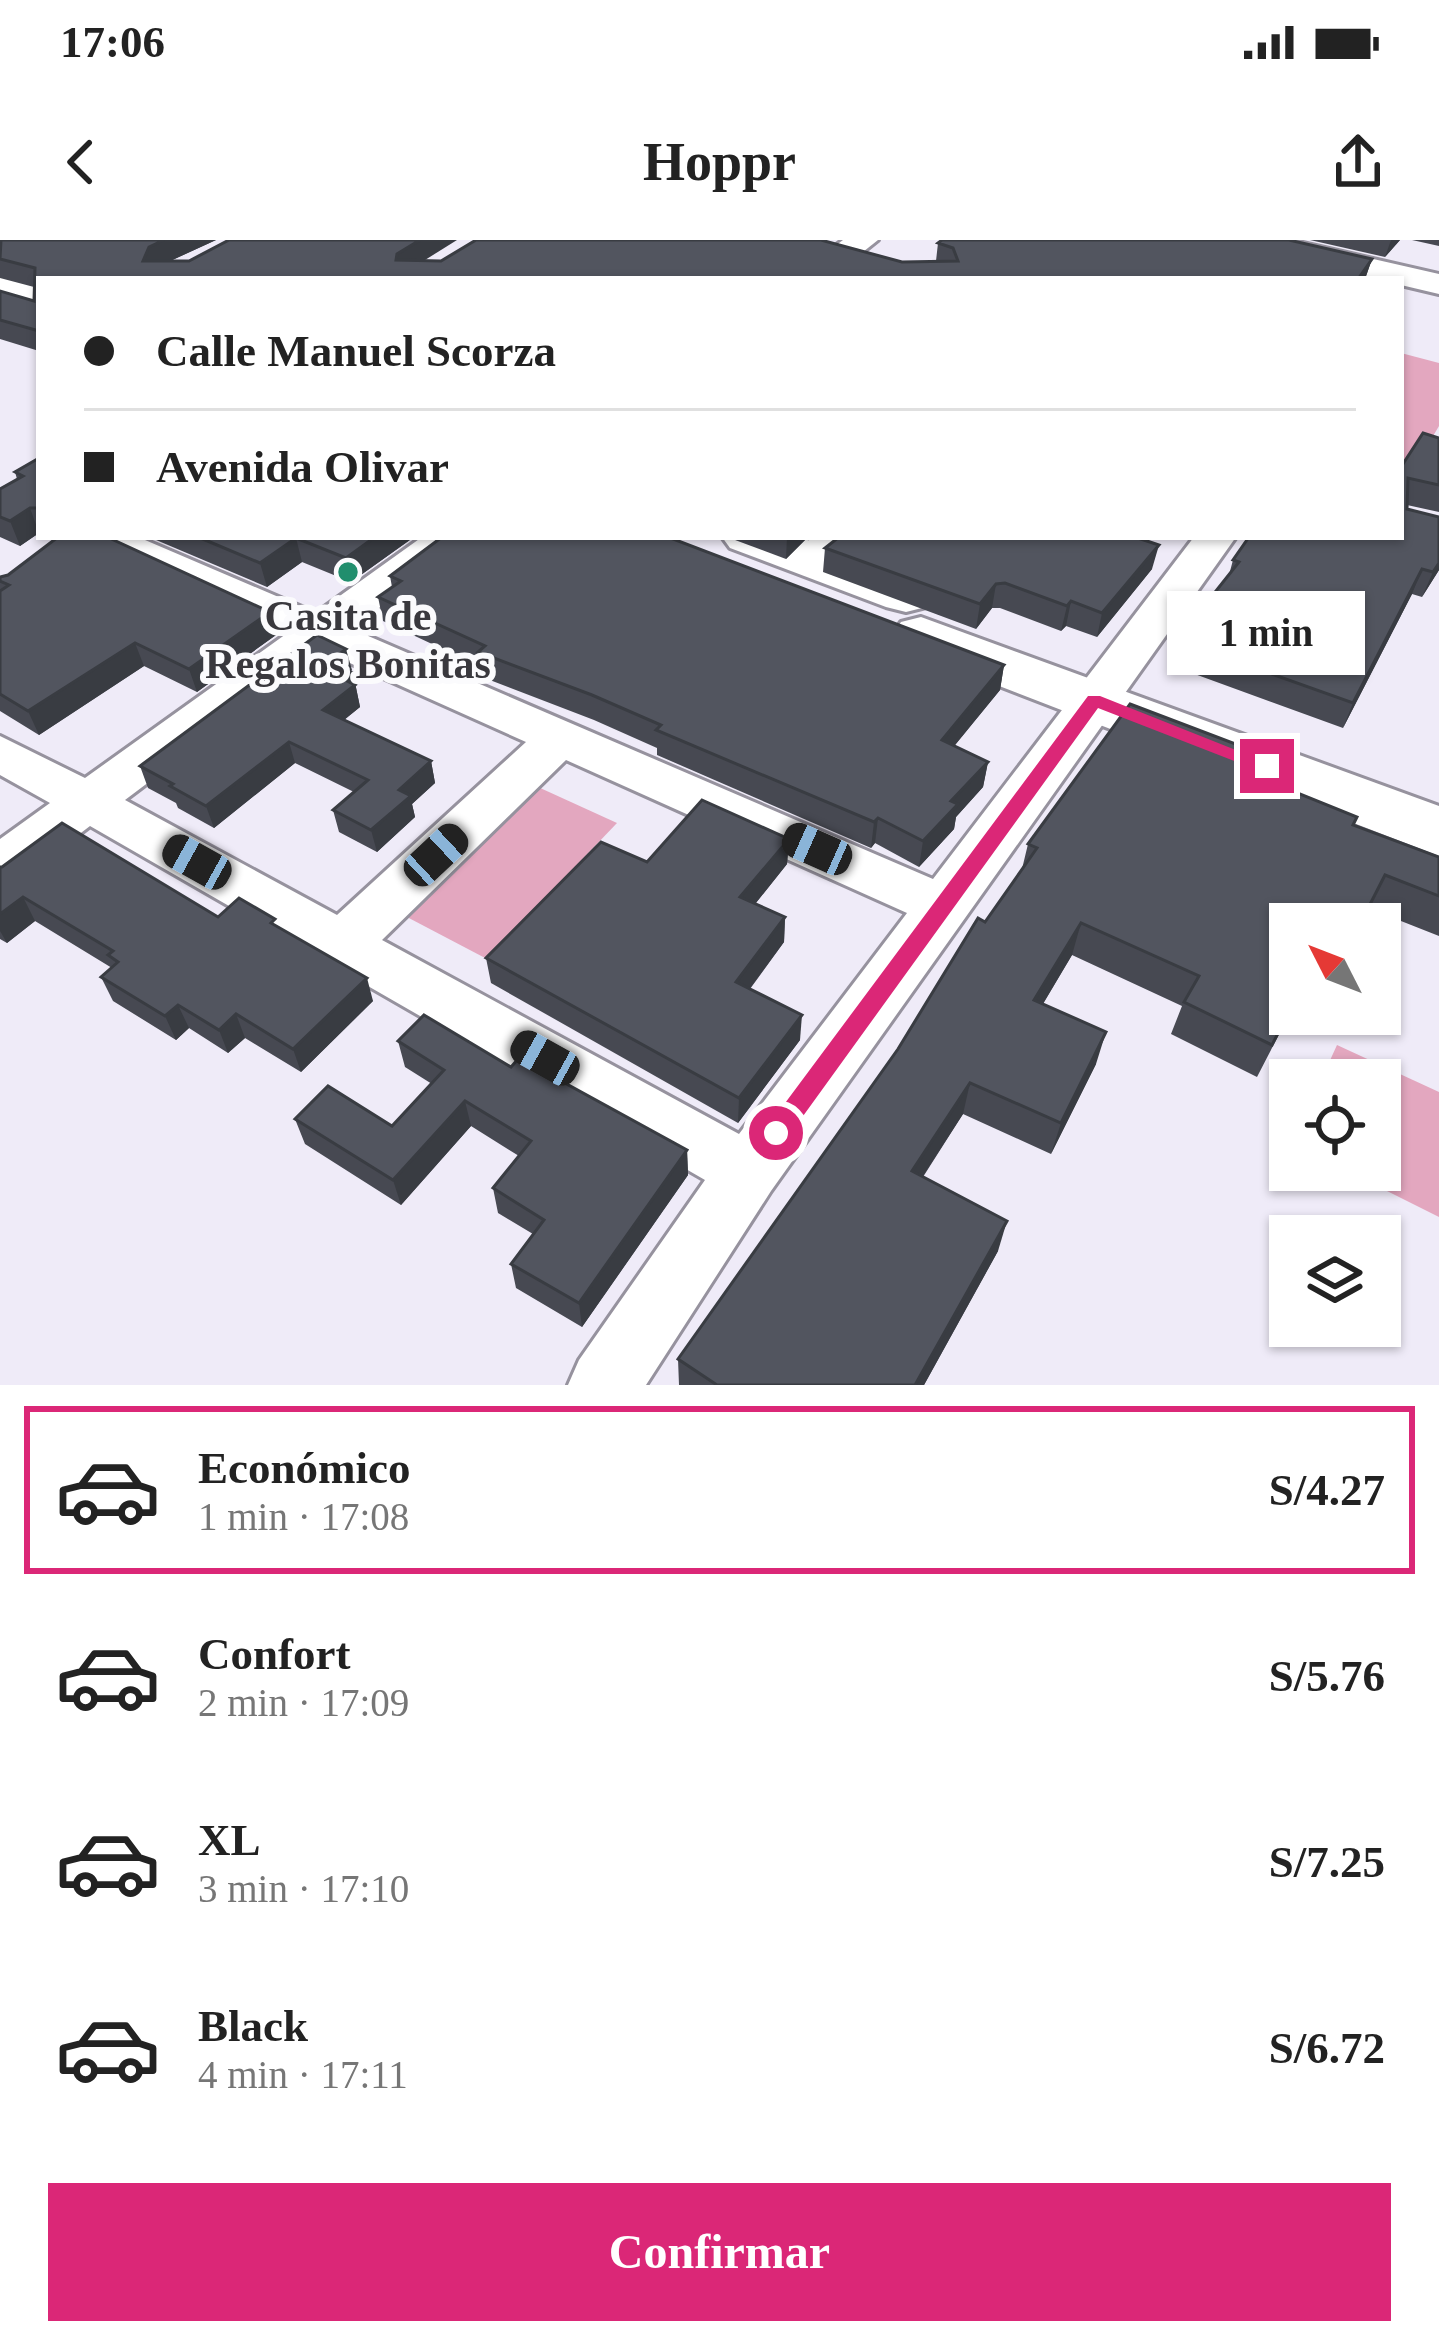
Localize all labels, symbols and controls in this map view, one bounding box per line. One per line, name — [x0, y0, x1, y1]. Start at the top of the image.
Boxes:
text: 17:06 — [60, 17, 165, 67]
icon: back — [48, 129, 114, 195]
icon: share — [1325, 129, 1391, 195]
text: Hoppr — [643, 132, 796, 192]
text: Calle Manuel Scorza — [156, 326, 556, 376]
text: Avenida Olivar — [156, 442, 449, 492]
marker: Casita de Regalos Bonitas — [335, 559, 361, 585]
callout: 1 min — [1168, 592, 1366, 676]
place label: Casita de Regalos Bonitas — [205, 593, 491, 687]
text: 1 min — [1219, 611, 1313, 654]
route end — [1240, 739, 1294, 793]
car — [397, 817, 475, 893]
car — [777, 818, 857, 880]
car — [157, 829, 237, 895]
north arrow — [1269, 903, 1401, 1035]
map controls — [1269, 903, 1401, 1347]
car — [505, 1025, 585, 1091]
button: locate — [1269, 1059, 1401, 1191]
route start — [749, 1106, 803, 1160]
button: layers — [1269, 1215, 1401, 1347]
icon: car — [54, 1436, 162, 1544]
text: Económico — [198, 1443, 410, 1493]
text: S/4.27 — [1269, 1465, 1385, 1515]
text: 1 min · 17:08 — [198, 1495, 409, 1538]
icon: car — [54, 1622, 162, 1730]
text: Confort — [198, 1629, 350, 1679]
text: S/5.76 — [1269, 1651, 1385, 1701]
text: 2 min · 17:09 — [198, 1681, 409, 1724]
icon: car — [54, 1808, 162, 1916]
text: XL — [198, 1815, 261, 1865]
text: S/7.25 — [1269, 1837, 1385, 1887]
text: 3 min · 17:10 — [198, 1867, 409, 1910]
icon: car — [54, 1994, 162, 2102]
text: Black — [198, 2001, 308, 2051]
text: S/6.72 — [1269, 2023, 1385, 2073]
text: 4 min · 17:11 — [198, 2053, 408, 2096]
button: Confirmar — [48, 2183, 1391, 2321]

